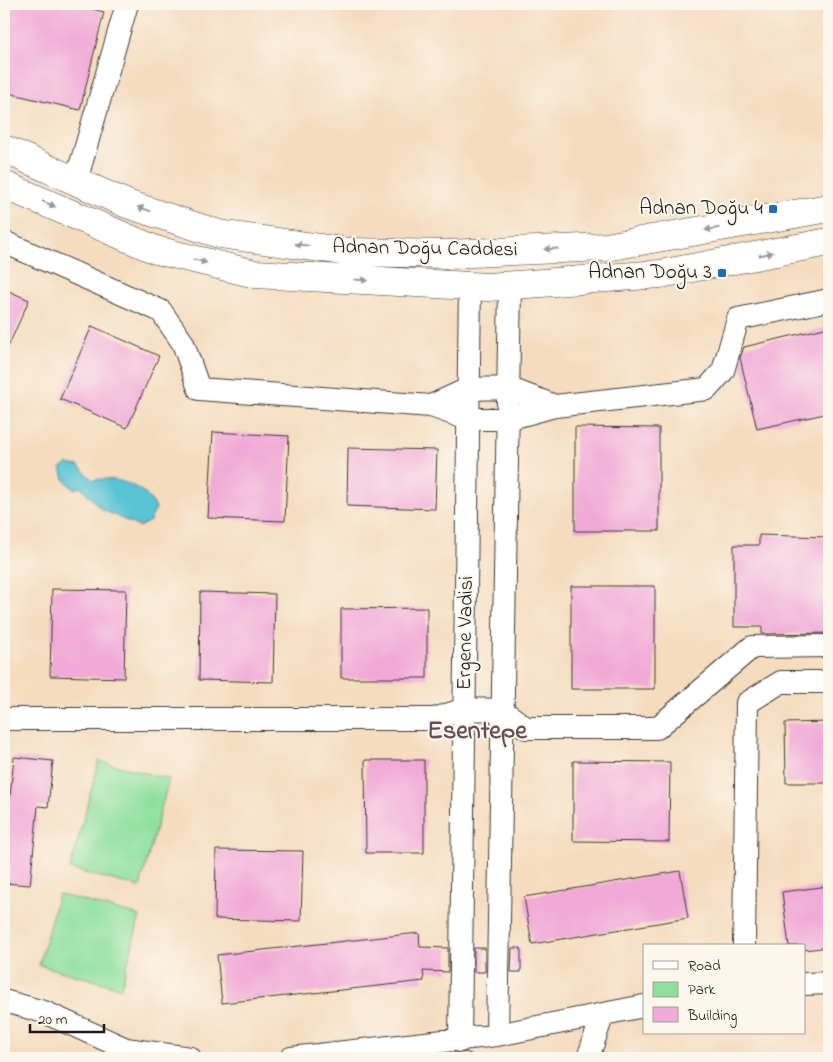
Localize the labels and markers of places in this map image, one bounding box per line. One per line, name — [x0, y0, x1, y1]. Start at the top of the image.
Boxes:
place label: Adnan Doğu 4 — [639, 194, 763, 226]
marker: Adnan Doğu 4 — [767, 203, 779, 215]
place label: Adnan Doğu 3 — [588, 258, 712, 290]
marker: Adnan Doğu 3 — [716, 267, 728, 279]

